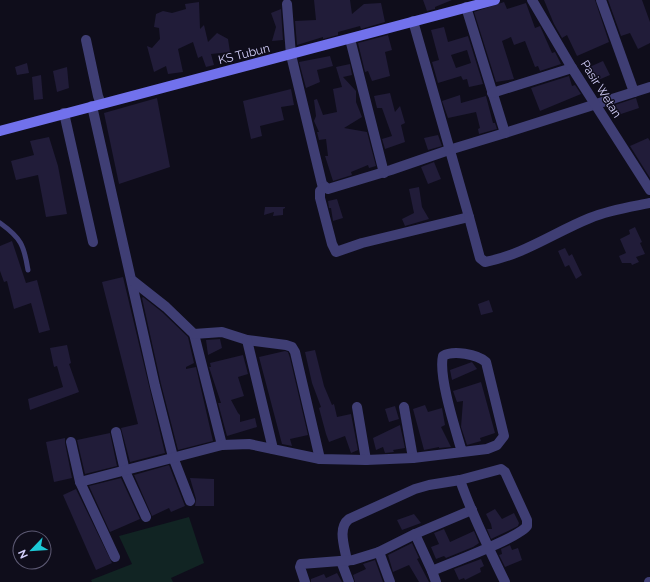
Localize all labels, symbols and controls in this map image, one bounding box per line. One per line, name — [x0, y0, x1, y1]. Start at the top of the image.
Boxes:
street label: KS Tubun — [217, 41, 271, 67]
street label: Pasir Wetan — [578, 58, 624, 120]
north arrow — [12, 530, 52, 570]
text: N — [16, 547, 31, 561]

